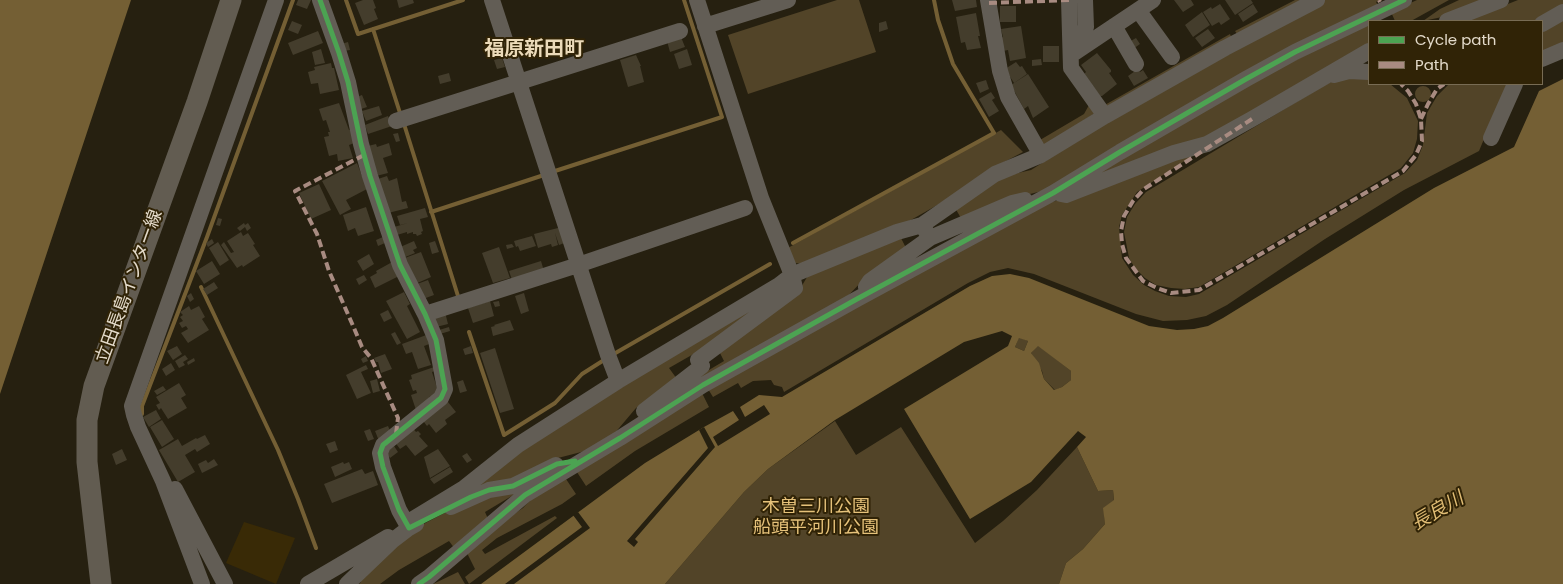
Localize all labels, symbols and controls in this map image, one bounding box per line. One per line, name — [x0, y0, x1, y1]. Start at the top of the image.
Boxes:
legend — [1368, 20, 1543, 85]
text: Cycle path — [1415, 29, 1496, 50]
district label: 福原新田町 — [484, 38, 584, 62]
text: Path — [1415, 54, 1449, 75]
street label: 立田長島インター線 — [92, 207, 168, 367]
water label: 長良川 — [1408, 488, 1468, 536]
park label: 木曽三川公園 船頭平河川公園 — [753, 496, 879, 538]

